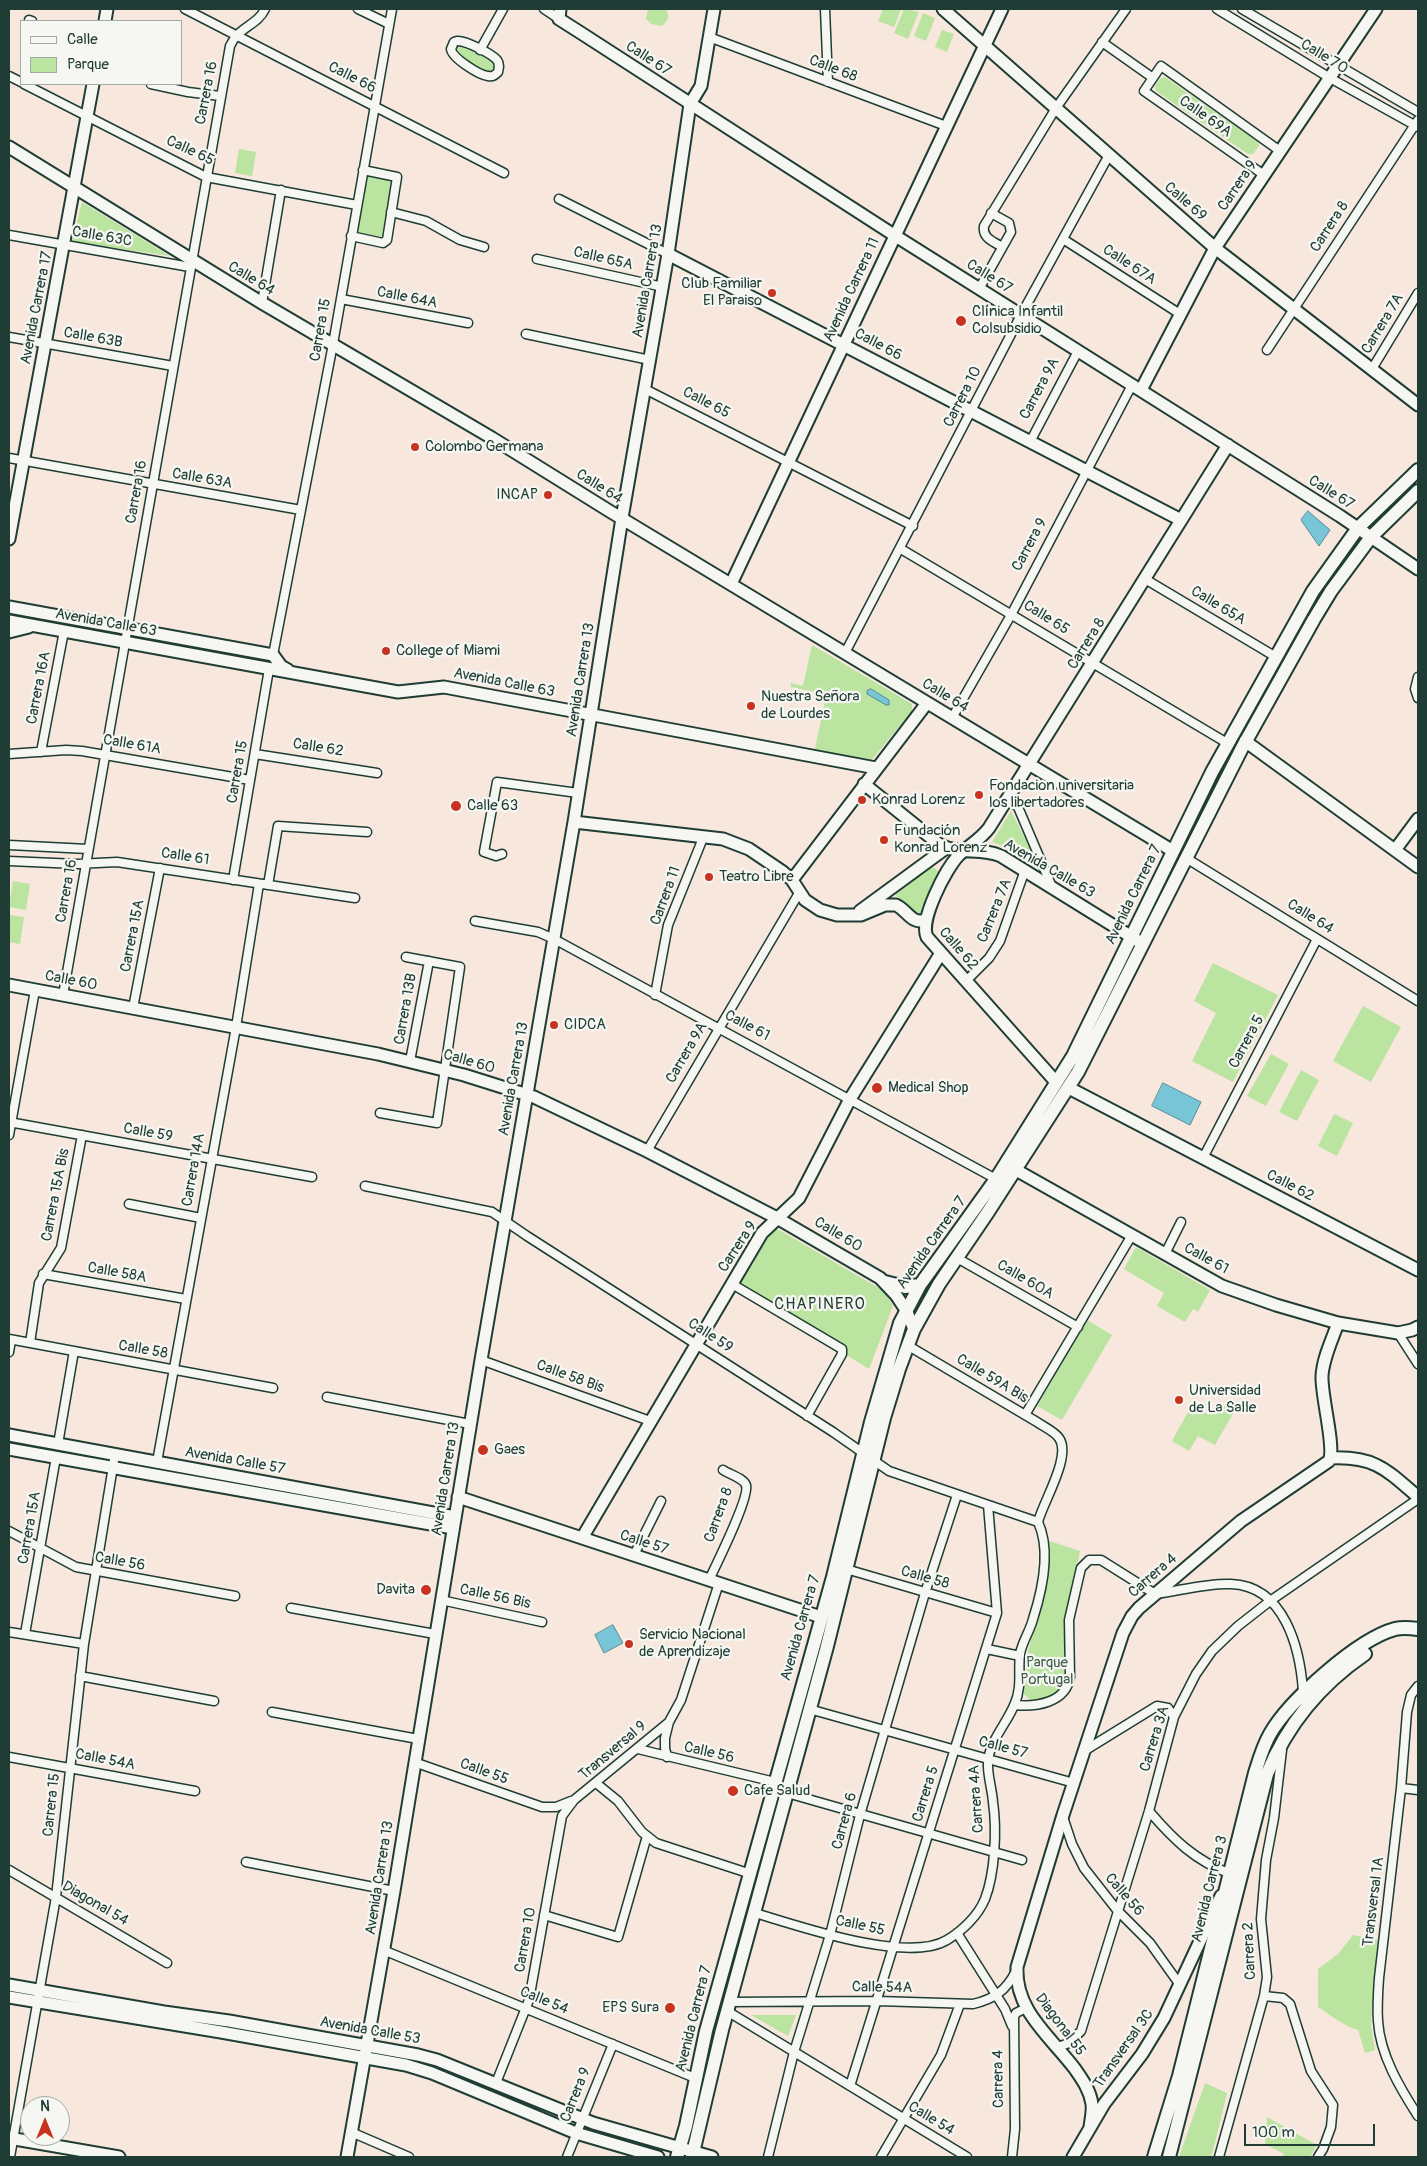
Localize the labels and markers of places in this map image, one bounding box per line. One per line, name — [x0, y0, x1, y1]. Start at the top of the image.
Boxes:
place label: Club Familiar El Paraiso — [681, 275, 762, 310]
marker: Club Familiar El Paraiso — [766, 287, 778, 299]
place label: Clínica Infantil Colsubsidio — [972, 303, 1063, 338]
marker: Clínica Infantil Colsubsidio — [954, 314, 968, 328]
place label: Colombo Germana — [425, 438, 543, 456]
marker: Colombo Germana — [409, 441, 421, 453]
place label: INCAP — [496, 486, 538, 504]
marker: INCAP — [542, 489, 554, 501]
place label: College of Miami — [396, 642, 500, 660]
marker: College of Miami — [380, 645, 392, 657]
place label: Nuestra Señora de Lourdes — [761, 688, 860, 723]
marker: Nuestra Señora de Lourdes — [745, 700, 757, 712]
place label: Fondacion universitaria los libertadores — [989, 777, 1134, 812]
marker: Fondacion universitaria los libertadores — [973, 789, 985, 801]
place label: Konrad Lorenz — [872, 791, 965, 809]
marker: Konrad Lorenz — [856, 794, 868, 806]
place label: Calle 63 — [467, 797, 518, 815]
marker: Calle 63 — [449, 799, 463, 813]
place label: Fundación Konrad Lorenz — [894, 822, 987, 857]
marker: Fundación Konrad Lorenz — [878, 834, 890, 846]
place label: Teatro Libre — [719, 868, 794, 886]
marker: Teatro Libre — [703, 871, 715, 883]
place label: CIDCA — [564, 1016, 606, 1034]
marker: CIDCA — [548, 1019, 560, 1031]
place label: Medical Shop — [888, 1079, 969, 1097]
marker: Medical Shop — [870, 1081, 884, 1095]
place label: Universidad de La Salle — [1189, 1382, 1261, 1417]
marker: Universidad de La Salle — [1173, 1394, 1185, 1406]
place label: Gaes — [494, 1441, 525, 1459]
marker: Gaes — [476, 1443, 490, 1457]
place label: Davita — [376, 1581, 415, 1599]
marker: Davita — [419, 1583, 433, 1597]
place label: Servicio Nacional de Aprendizaje — [639, 1626, 746, 1661]
marker: Servicio Nacional de Aprendizaje — [623, 1638, 635, 1650]
place label: Cafe Salud — [744, 1782, 810, 1800]
marker: Cafe Salud — [726, 1784, 740, 1798]
place label: EPS Sura — [602, 1999, 659, 2017]
marker: EPS Sura — [663, 2001, 677, 2015]

